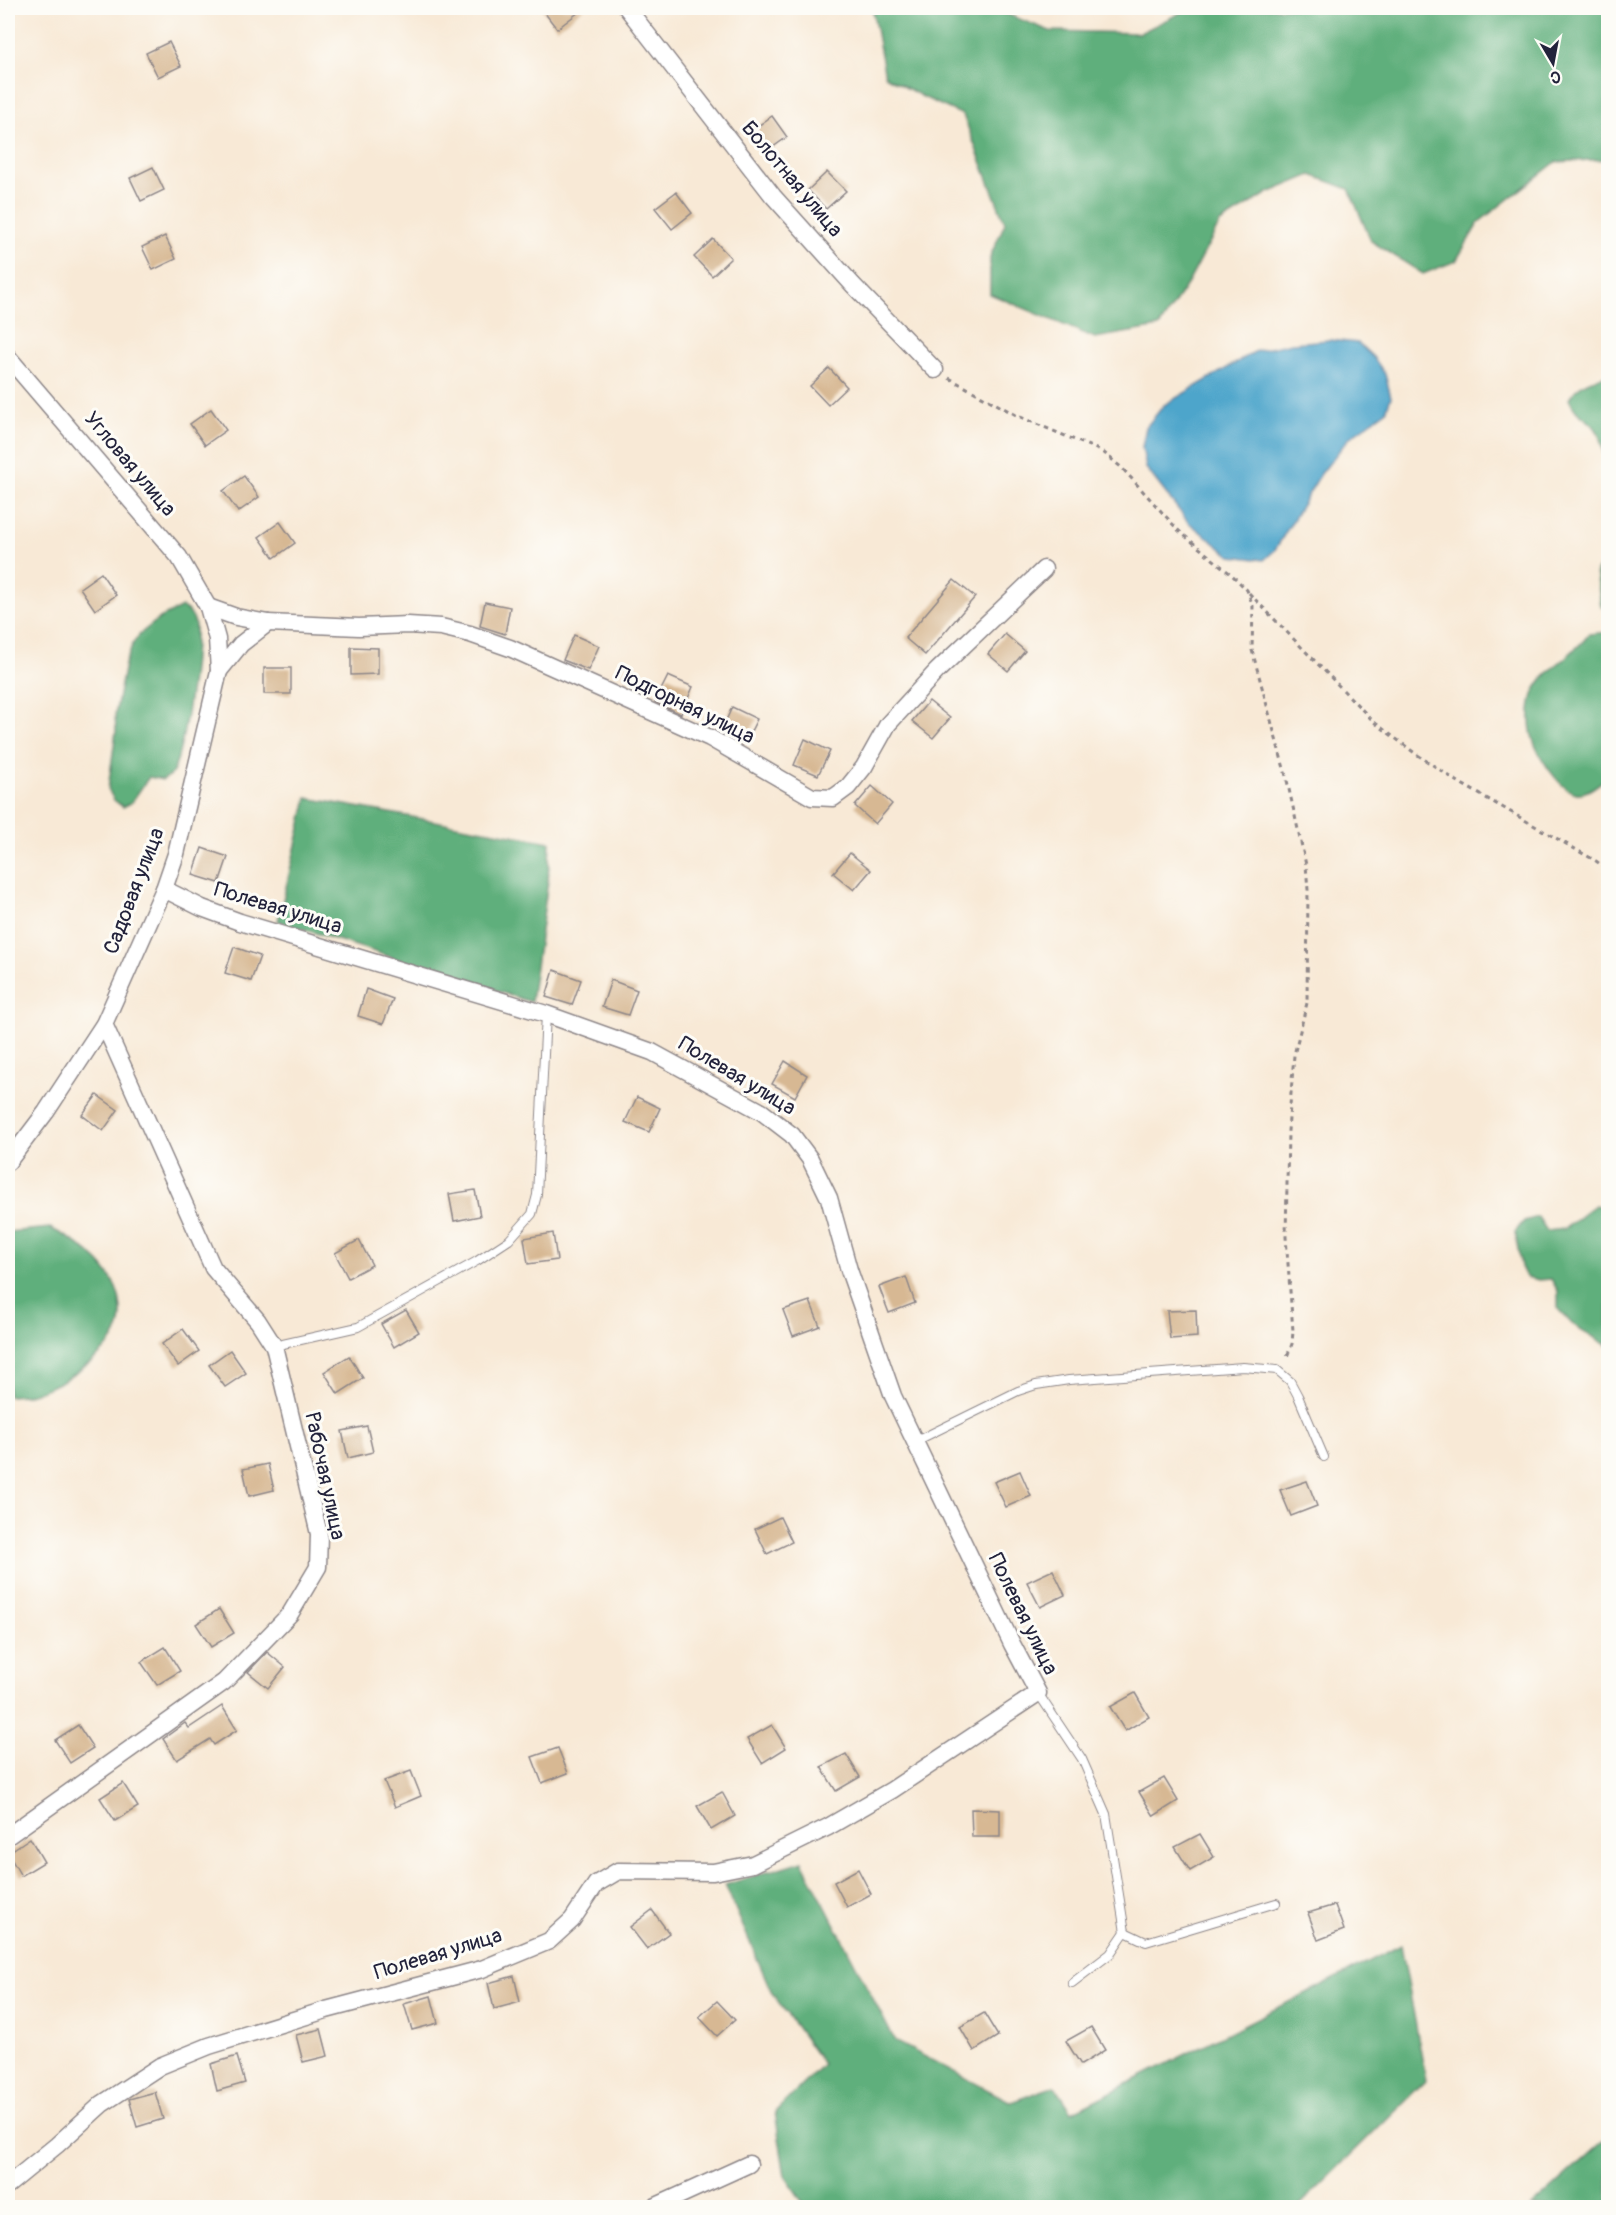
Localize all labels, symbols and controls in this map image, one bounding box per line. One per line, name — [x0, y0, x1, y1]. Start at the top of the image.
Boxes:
north arrow — [1523, 33, 1583, 93]
text: С — [1549, 66, 1562, 88]
street label: Болотная улица — [735, 115, 849, 243]
street label: Угловая улица — [78, 406, 182, 522]
street label: Подгорная улица — [611, 660, 759, 750]
street label: Садовая улица — [97, 824, 171, 958]
street label: Полевая улица — [211, 876, 345, 940]
street label: Полевая улица — [673, 1030, 801, 1122]
street label: Рабочая улица — [298, 1410, 352, 1542]
street label: Полевая улица — [982, 1549, 1064, 1679]
street label: Полевая улица — [371, 1922, 505, 1986]

